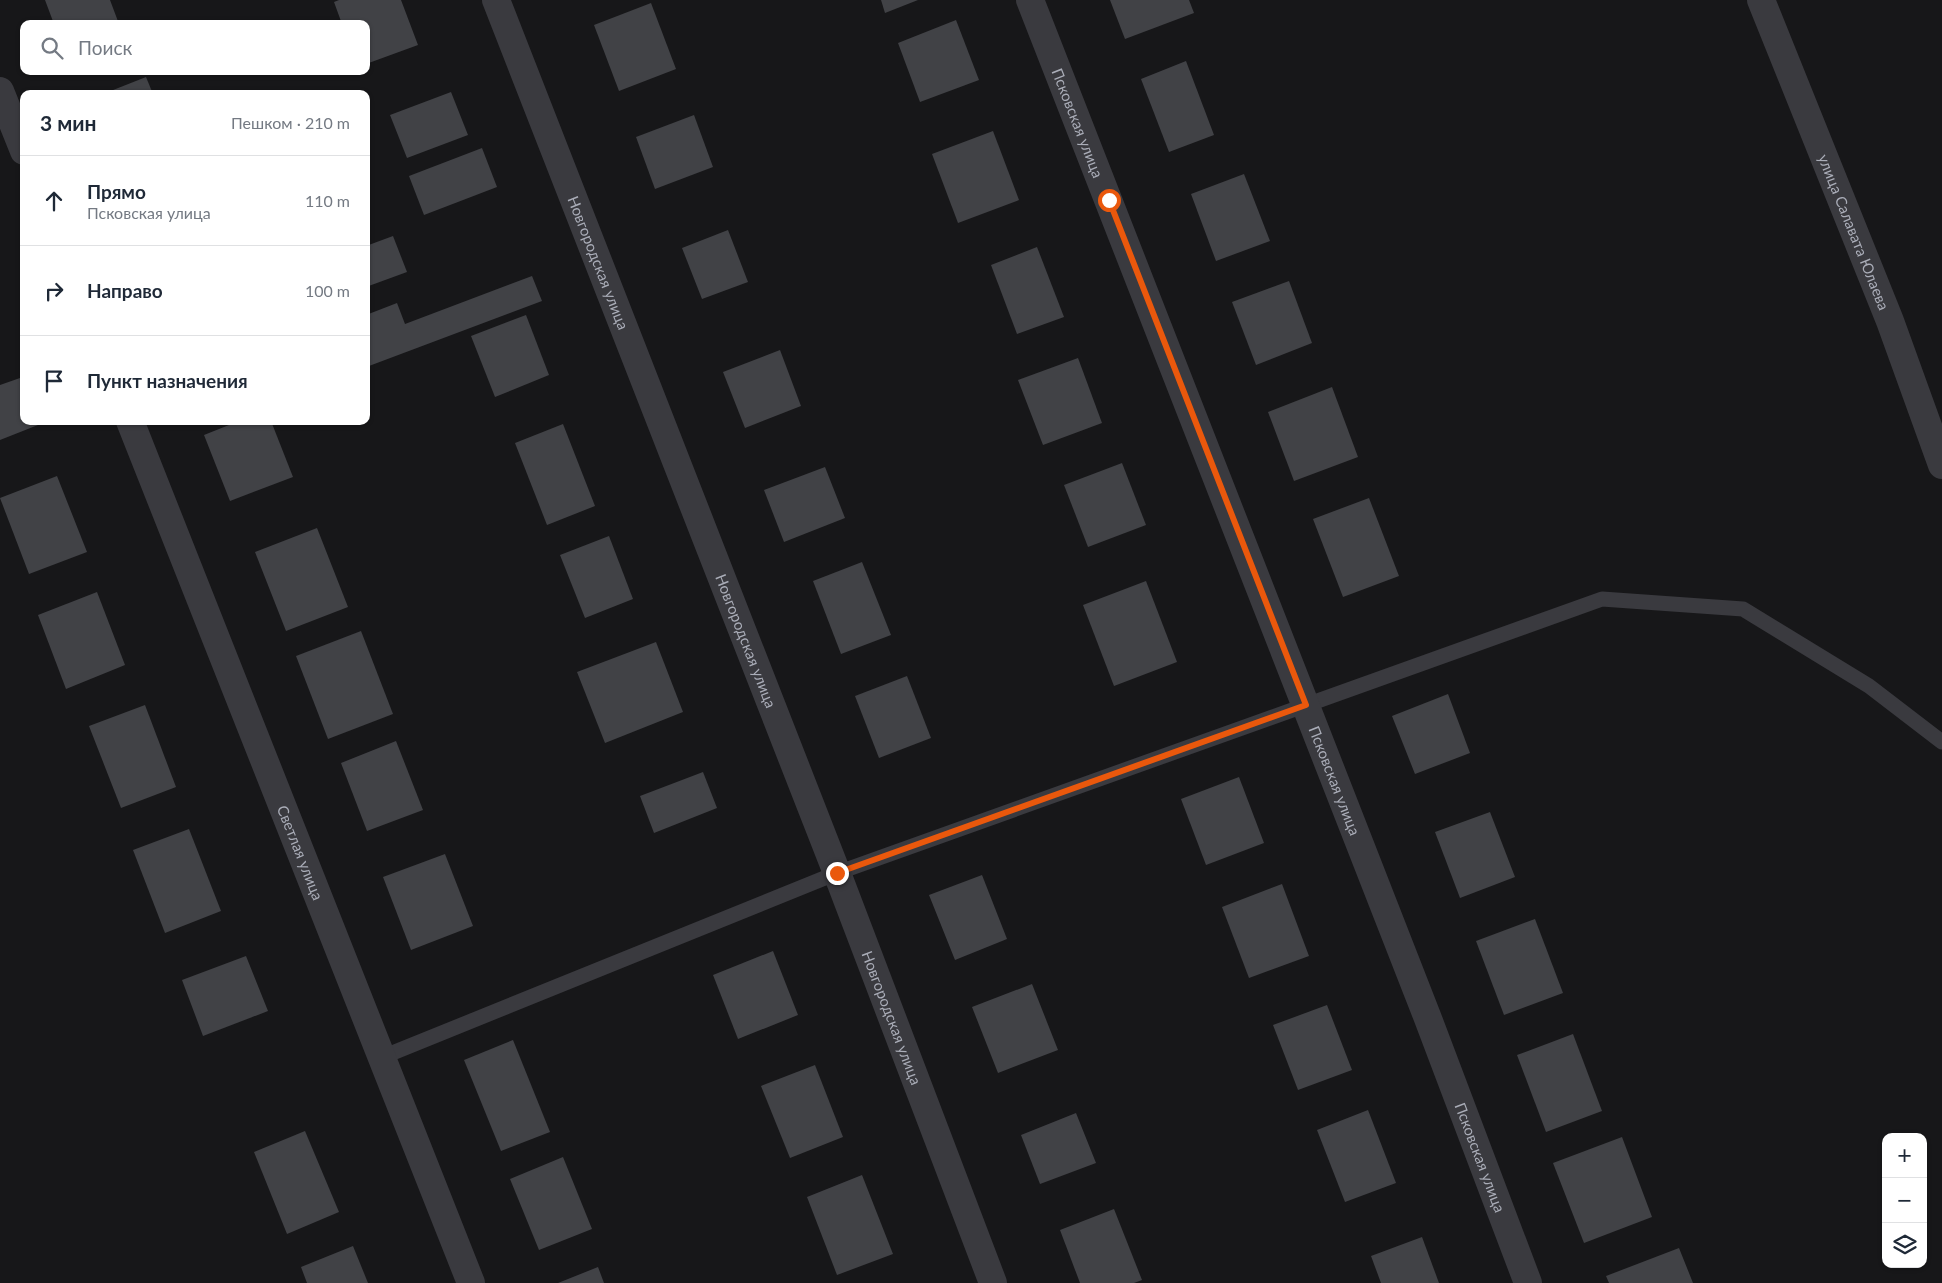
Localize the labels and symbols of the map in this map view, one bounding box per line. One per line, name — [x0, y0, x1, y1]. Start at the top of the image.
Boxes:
street label: Псковская улица — [1049, 66, 1108, 180]
street label: улица Салавата Юлаева — [1815, 151, 1894, 312]
route start — [1098, 189, 1121, 212]
street label: Новгородская улица — [564, 193, 633, 332]
street label: Новгородская улица — [712, 571, 781, 710]
street label: Псковская улица — [1305, 723, 1364, 838]
street label: Светлая улица — [274, 802, 328, 903]
route end — [826, 862, 849, 885]
street label: Новгородская улица — [858, 948, 926, 1087]
street label: Псковская улица — [1452, 1100, 1509, 1215]

